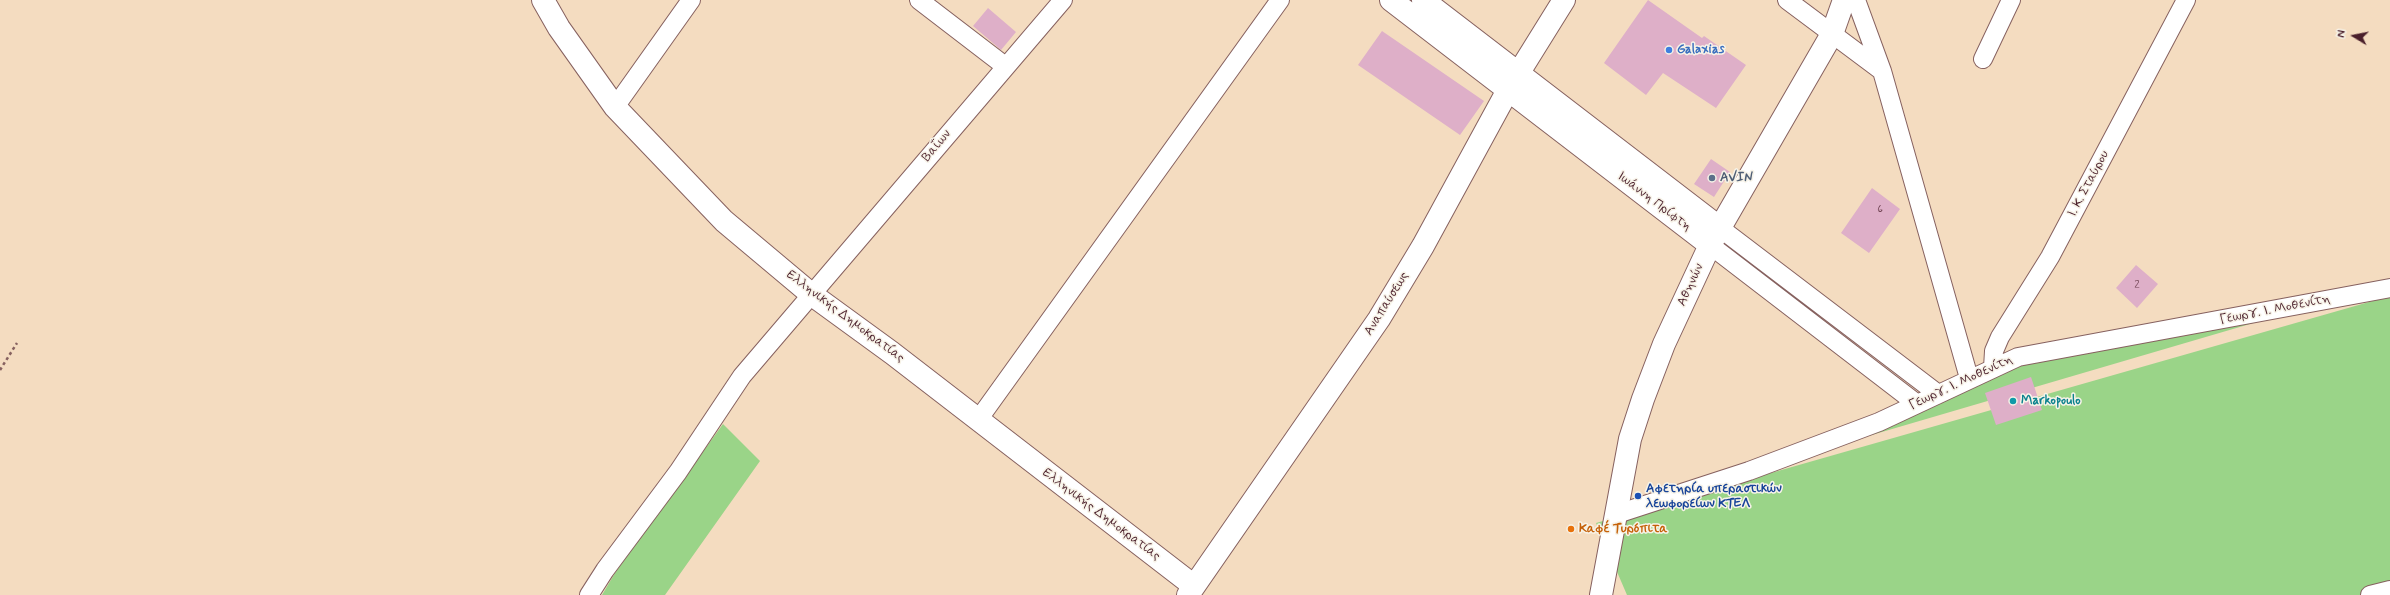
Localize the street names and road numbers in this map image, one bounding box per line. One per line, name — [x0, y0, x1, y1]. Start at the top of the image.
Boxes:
street label: Βαΐων — [919, 127, 955, 165]
street label: Ι. Κ. Σταύρου — [2065, 148, 2113, 220]
street label: Ιωάννη Πρίφτη — [1614, 169, 1694, 235]
street label: Αθηνών — [1674, 261, 1708, 309]
street label: Ελληνικής Δημοκρατίας — [783, 267, 907, 367]
street label: Αναπαύσεως — [1361, 269, 1413, 339]
street label: Γεωργ. Ι. Μοθενίτη — [2218, 292, 2332, 328]
street label: Γεωργ. Ι. Μοθενίτη — [1907, 352, 2015, 414]
street label: Ελληνικής Δημοκρατίας — [1039, 465, 1163, 565]

